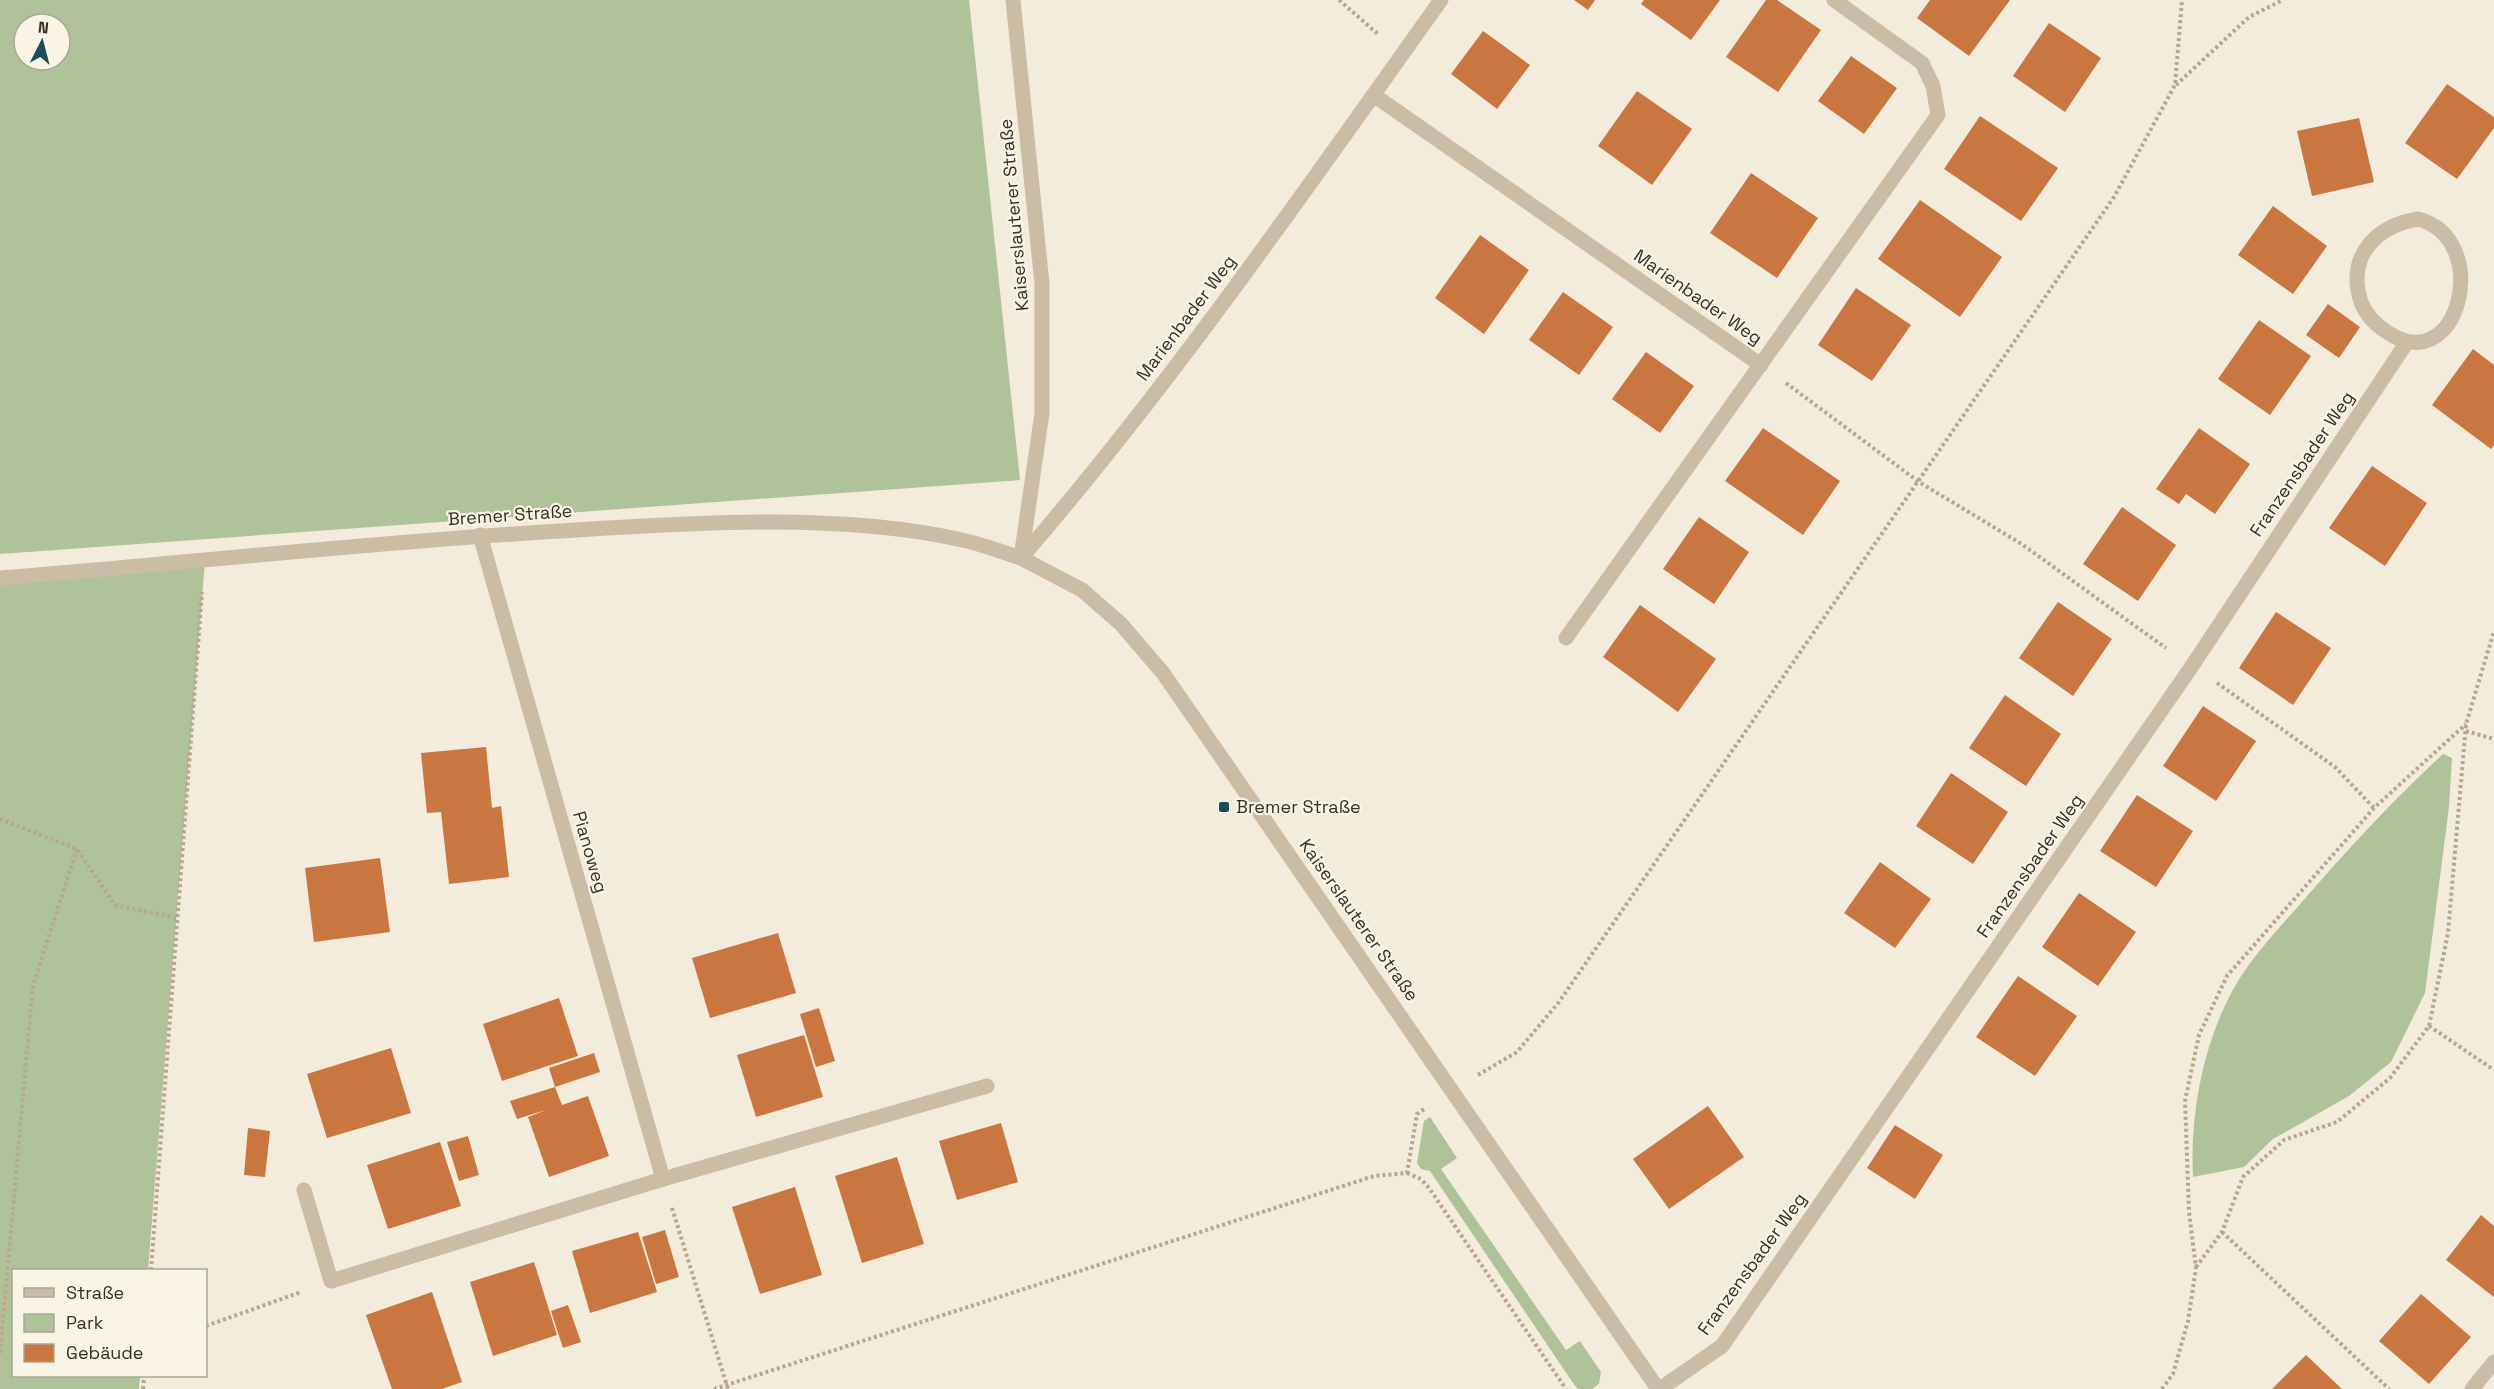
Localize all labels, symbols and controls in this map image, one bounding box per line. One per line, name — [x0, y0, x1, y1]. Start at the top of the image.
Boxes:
north arrow — [12, 12, 72, 72]
text: N — [37, 17, 50, 39]
street label: Kaiserslauterer Straße — [994, 118, 1033, 312]
street label: Marienbader Weg — [1630, 244, 1767, 350]
street label: Marienbader Weg — [1131, 250, 1240, 385]
street label: Franzensbader Weg — [2244, 387, 2359, 541]
street label: Bremer Straße — [447, 499, 573, 530]
street label: Franzensbader Weg — [1971, 789, 2088, 942]
place label: Bremer Straße — [1236, 795, 1361, 818]
marker: Bremer Straße — [1217, 800, 1231, 814]
street label: Pianoweg — [568, 808, 613, 895]
street label: Kaiserslauterer Straße — [1295, 834, 1424, 1005]
street label: Franzensbader Weg — [1692, 1188, 1811, 1340]
legend — [12, 1269, 207, 1377]
text: Straße — [66, 1281, 124, 1304]
text: Park — [66, 1311, 104, 1334]
text: Gebäude — [66, 1341, 144, 1364]

